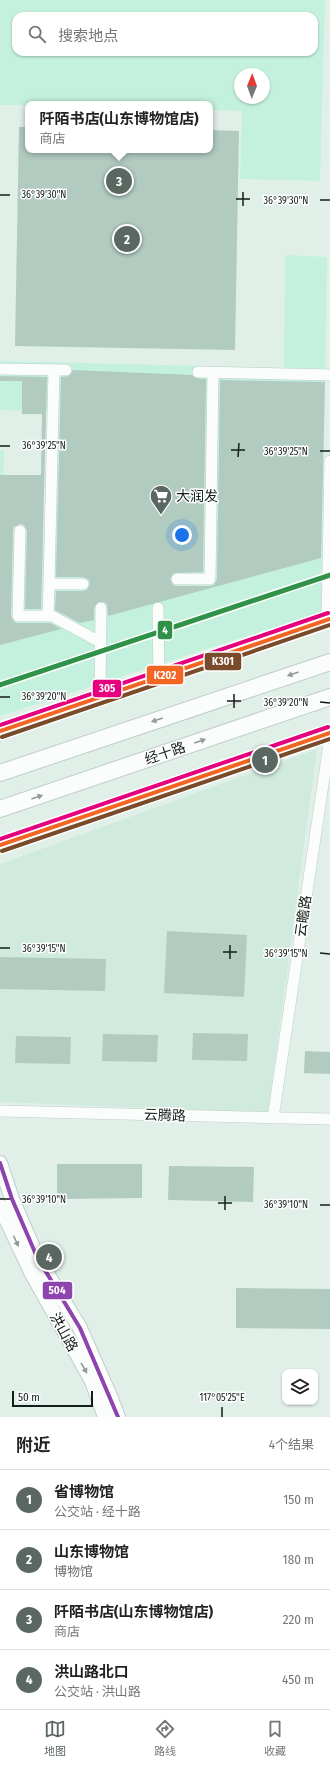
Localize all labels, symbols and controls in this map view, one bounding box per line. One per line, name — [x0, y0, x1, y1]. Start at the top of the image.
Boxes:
search box — [12, 12, 318, 56]
icon: search — [26, 23, 48, 45]
text: 搜索地点 — [58, 27, 118, 45]
north arrow — [234, 68, 270, 104]
popup — [25, 101, 213, 153]
text: 阡陌书店(山东博物馆店) — [39, 110, 199, 128]
text: 商店 — [39, 131, 66, 146]
pin: 3 — [106, 166, 132, 196]
text: 36°39'30"N — [22, 189, 66, 201]
text: 36°39'30"N — [264, 195, 308, 207]
pin: 2 — [114, 224, 140, 254]
text: 36°39'25"N — [22, 440, 66, 452]
text: 36°39'25"N — [264, 446, 308, 458]
supermarket icon: 大润发 — [148, 483, 174, 516]
place label: 大润发 — [176, 488, 218, 505]
your location — [172, 525, 192, 545]
line badge: 4 — [157, 620, 173, 640]
text: 4 — [162, 624, 168, 637]
line badge: K301 — [204, 652, 242, 671]
text: K301 — [212, 655, 234, 668]
line badge: K202 — [146, 665, 184, 685]
text: K202 — [154, 669, 176, 682]
one-way arrow — [287, 671, 299, 677]
line badge: 305 — [92, 679, 122, 698]
text: 305 — [98, 682, 116, 695]
text: 36°39'20"N — [22, 691, 66, 703]
text: 36°39'20"N — [264, 697, 308, 709]
one-way arrow — [150, 717, 162, 723]
one-way arrow — [194, 738, 206, 744]
street label: 经十路 — [143, 739, 188, 768]
pin: 1 — [252, 745, 278, 775]
one-way arrow — [31, 793, 43, 799]
street label: 云瞻路 — [292, 894, 315, 938]
text: 36°39'15"N — [22, 943, 66, 955]
text: 36°39'15"N — [264, 948, 308, 960]
street label: 云腾路 — [144, 1106, 186, 1125]
text: 36°39'10"N — [22, 1194, 66, 1206]
text: 36°39'10"N — [264, 1199, 308, 1211]
one-way arrow — [14, 1236, 20, 1248]
pin: 4 — [36, 1242, 62, 1272]
line badge: 504 — [42, 1281, 73, 1300]
text: 504 — [48, 1284, 66, 1297]
street label: 洪山路 — [46, 1310, 81, 1355]
one-way arrow — [81, 1362, 88, 1374]
map controls — [282, 1369, 318, 1405]
button: layers — [282, 1369, 318, 1405]
scale bar — [12, 1389, 93, 1408]
text: 50 m — [18, 1391, 40, 1404]
text: 117°05'25"E — [199, 1392, 245, 1404]
text: 附近 — [16, 1435, 50, 1456]
text: 4个结果 — [269, 1437, 314, 1452]
text: 省博物馆 — [54, 1483, 114, 1501]
text: 1 — [26, 1492, 32, 1507]
text: 150 m — [283, 1492, 314, 1507]
text: 公交站 · 经十路 — [54, 1504, 141, 1519]
text: 山东博物馆 — [54, 1543, 129, 1561]
text: 2 — [26, 1552, 32, 1567]
text: 180 m — [283, 1552, 314, 1567]
text: 博物馆 — [54, 1564, 93, 1579]
text: 阡陌书店(山东博物馆店) — [54, 1603, 213, 1621]
text: 3 — [26, 1612, 32, 1627]
text: 220 m — [283, 1612, 314, 1627]
text: 商店 — [54, 1624, 80, 1639]
text: 洪山路北口 — [54, 1663, 129, 1681]
text: 4 — [26, 1672, 32, 1687]
text: 450 m — [282, 1672, 314, 1687]
text: 公交站 · 洪山路 — [54, 1684, 141, 1699]
tab: 地图 — [44, 1718, 66, 1758]
tab: 路线 — [154, 1718, 176, 1758]
tab: 收藏 — [264, 1718, 286, 1758]

